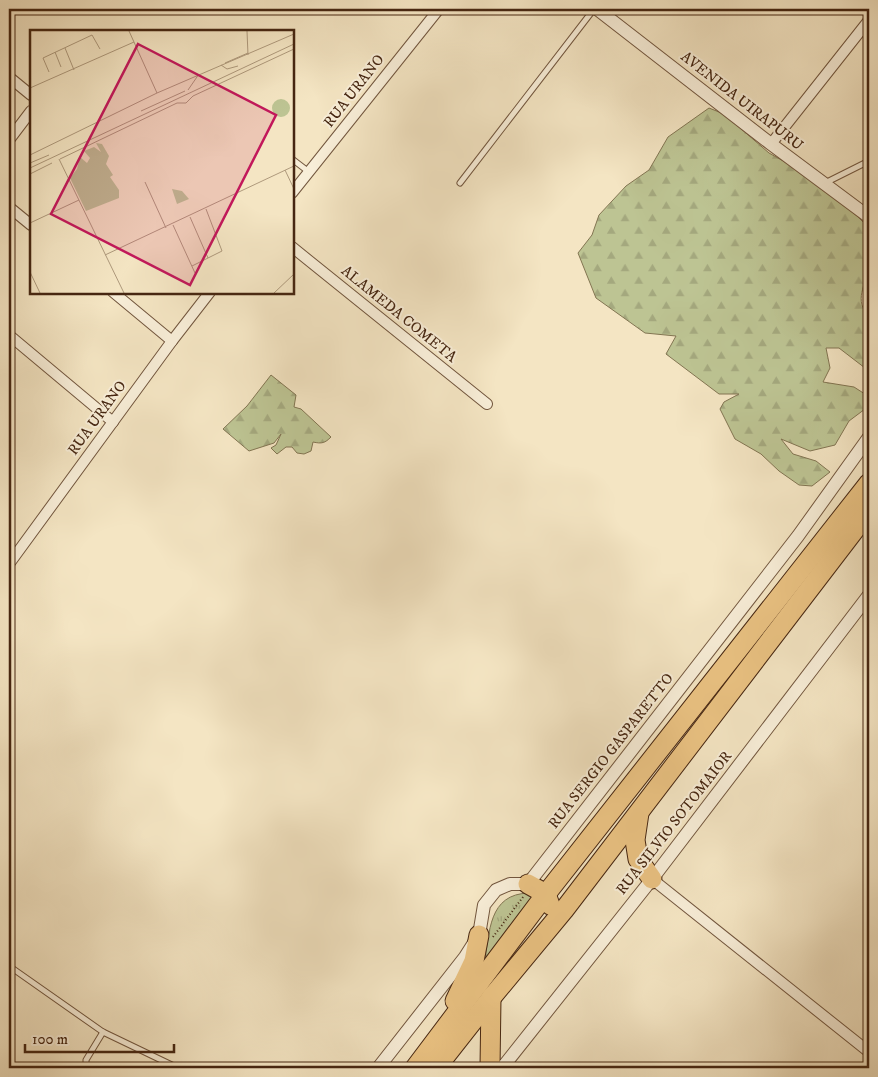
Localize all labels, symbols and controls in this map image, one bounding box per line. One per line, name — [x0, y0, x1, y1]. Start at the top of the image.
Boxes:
inset map — [30, 30, 294, 294]
street label: AVENIDA UIRAPURU — [677, 47, 807, 155]
street label: RUA URANO — [320, 51, 388, 131]
street label: ALAMEDA COMETA — [337, 261, 461, 367]
street label: RUA URANO — [64, 377, 130, 459]
street label: RUA SERGIO GASPARETTO — [544, 669, 678, 833]
street label: RUA SILVIO SOTOMAIOR — [612, 747, 736, 899]
scale bar — [25, 1022, 174, 1054]
text: 100 m — [32, 1030, 68, 1049]

